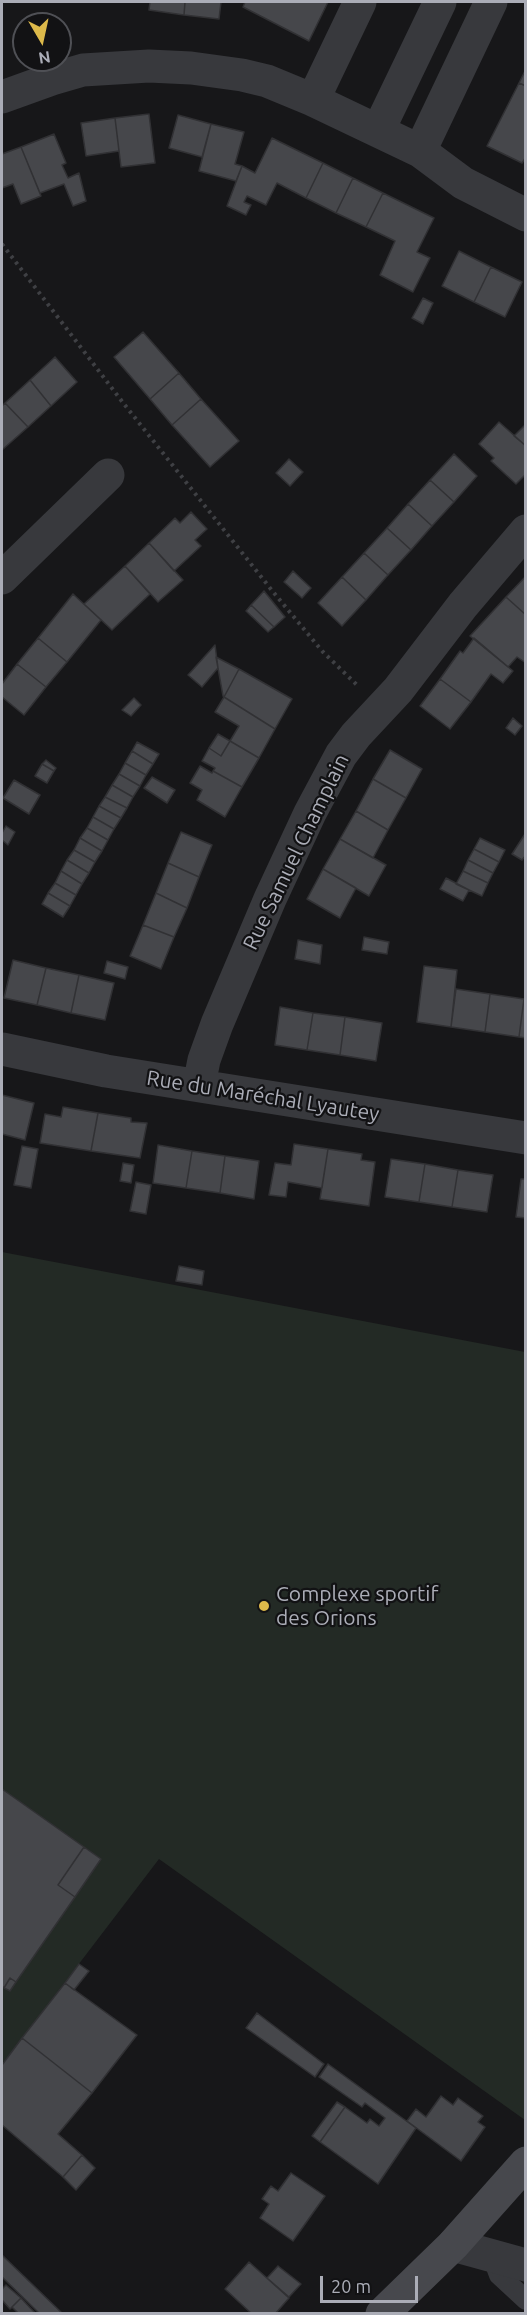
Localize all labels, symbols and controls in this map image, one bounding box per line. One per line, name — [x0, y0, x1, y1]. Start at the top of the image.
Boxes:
north arrow — [12, 12, 72, 72]
text: N — [37, 48, 52, 68]
street label: Rue Samuel Champlain — [238, 750, 354, 954]
street label: Rue du Maréchal Lyautey — [145, 1065, 381, 1127]
place label: Complexe sportif des Orions — [276, 1581, 438, 1631]
marker: Complexe sportif des Orions — [257, 1599, 271, 1613]
scale bar — [323, 2264, 420, 2302]
text: 20 m — [331, 2276, 371, 2296]

